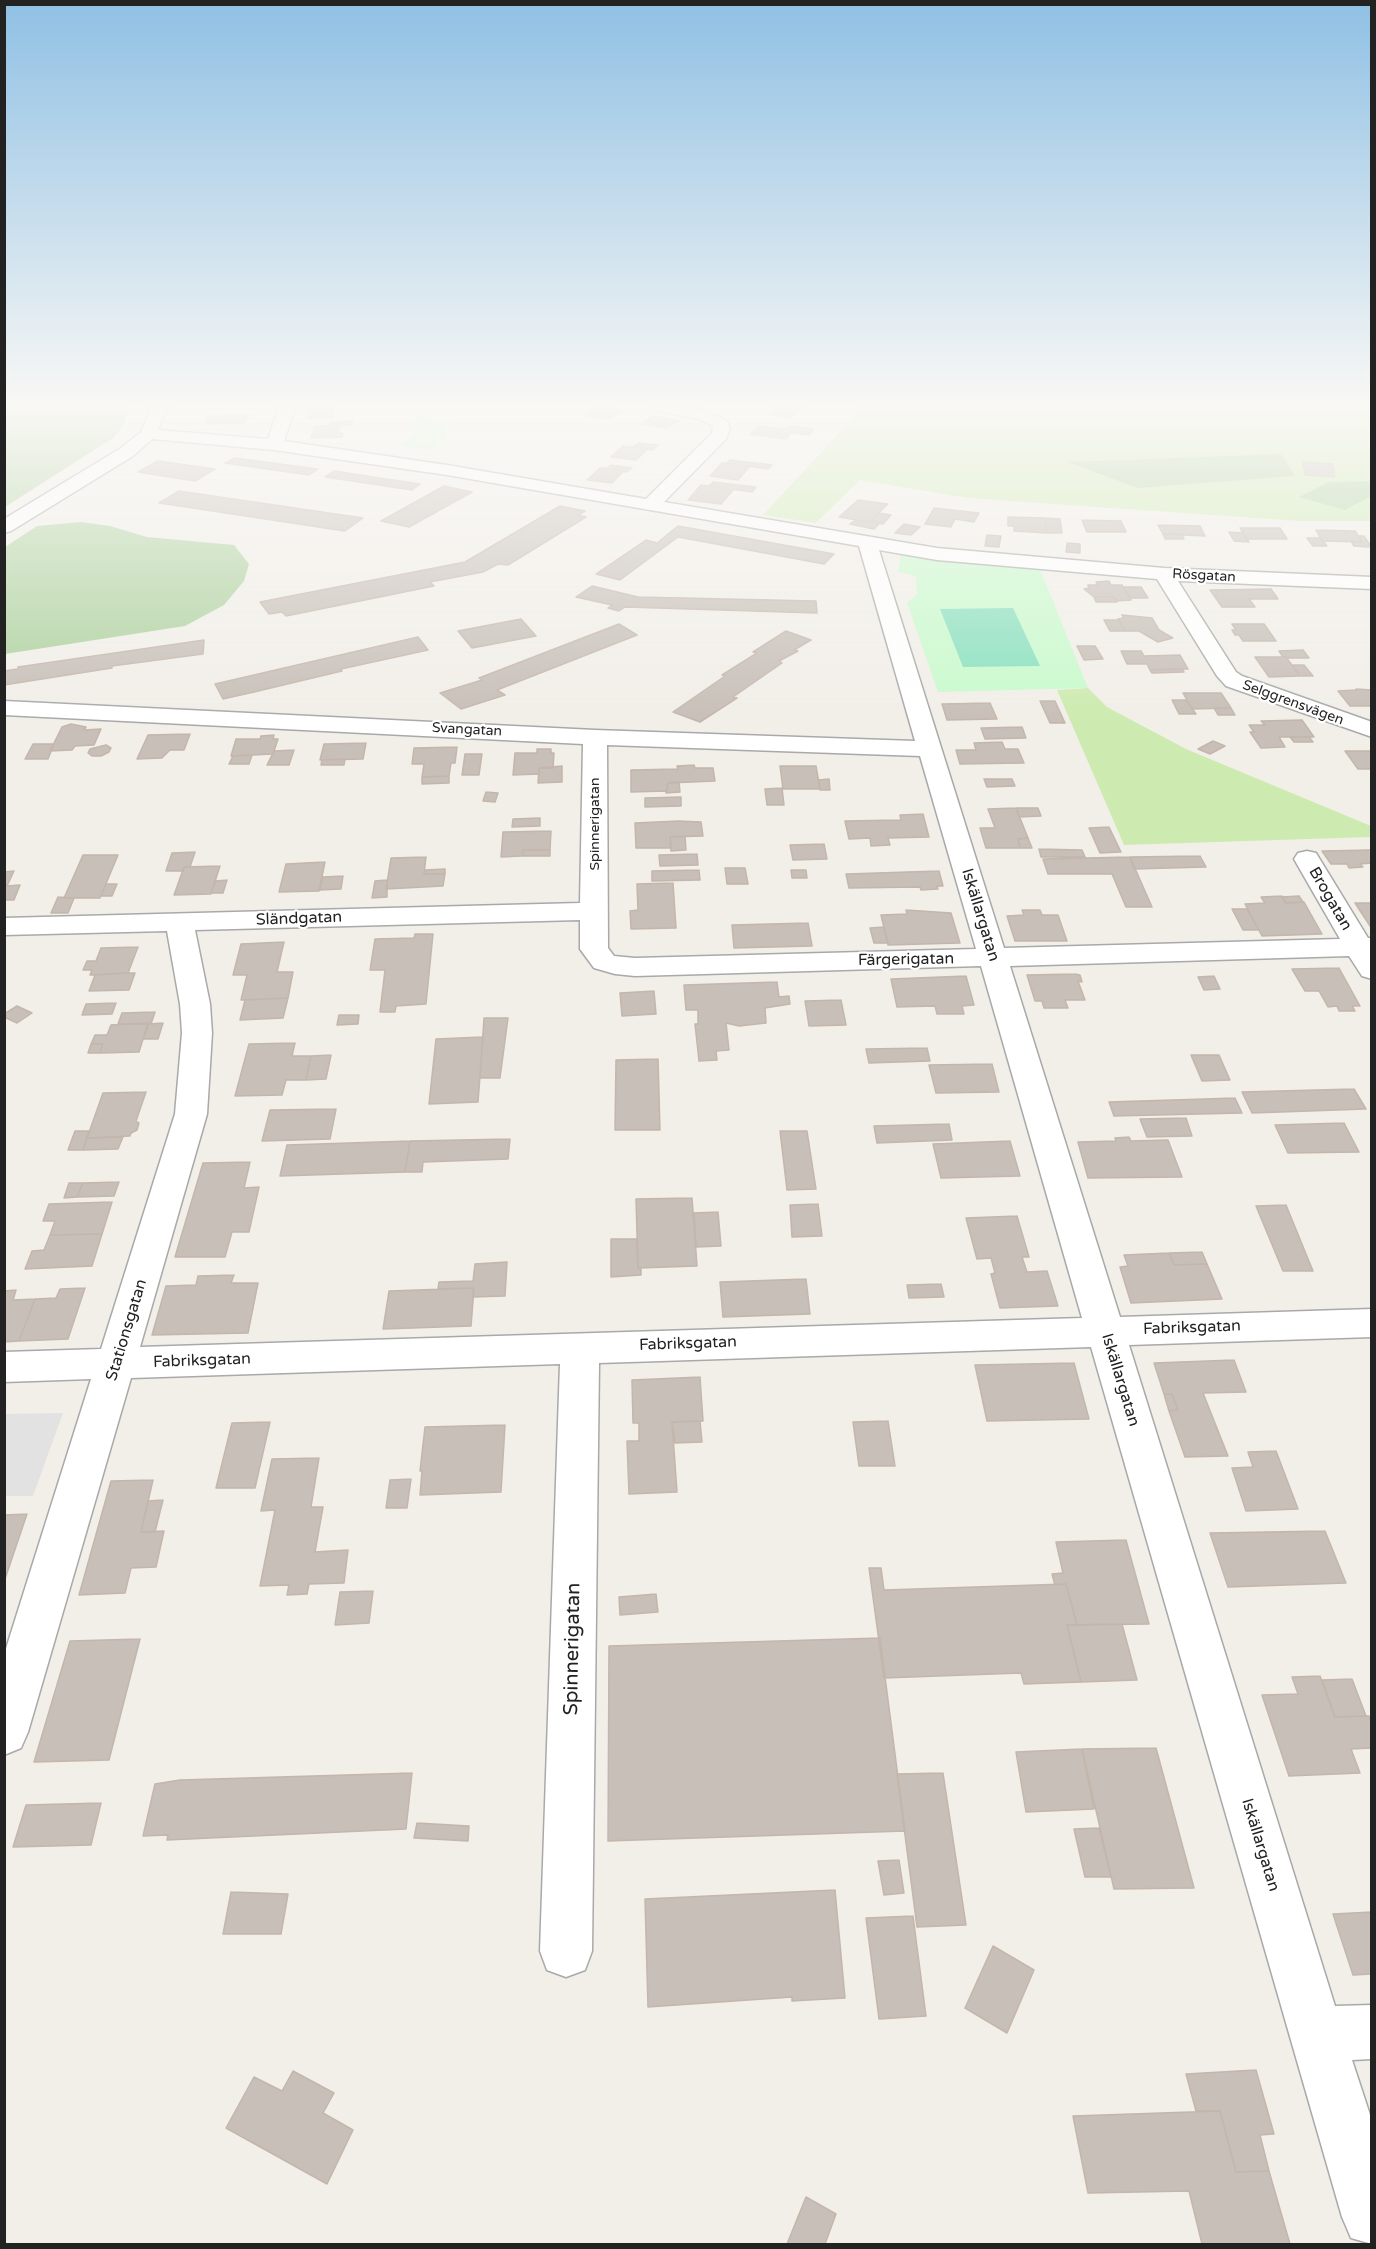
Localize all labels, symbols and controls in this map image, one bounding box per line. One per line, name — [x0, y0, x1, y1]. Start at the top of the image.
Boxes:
street label: Rösgatan — [1172, 566, 1236, 586]
street label: Selggrensvägen — [1240, 677, 1346, 729]
street label: Svangatan — [432, 720, 502, 740]
street label: Spinnerigatan — [587, 778, 603, 870]
street label: Brogatan — [1304, 864, 1356, 934]
street label: Iskällargatan — [957, 866, 1003, 964]
street label: Sländgatan — [256, 908, 342, 930]
street label: Färgerigatan — [858, 950, 954, 970]
street label: Stationsgatan — [102, 1277, 152, 1383]
street label: Fabriksgatan — [1143, 1317, 1241, 1339]
street label: Iskällargatan — [1097, 1331, 1143, 1429]
street label: Fabriksgatan — [639, 1333, 737, 1355]
street label: Fabriksgatan — [153, 1350, 251, 1372]
street label: Spinnerigatan — [560, 1582, 586, 1716]
street label: Iskällargatan — [1237, 1796, 1283, 1894]

